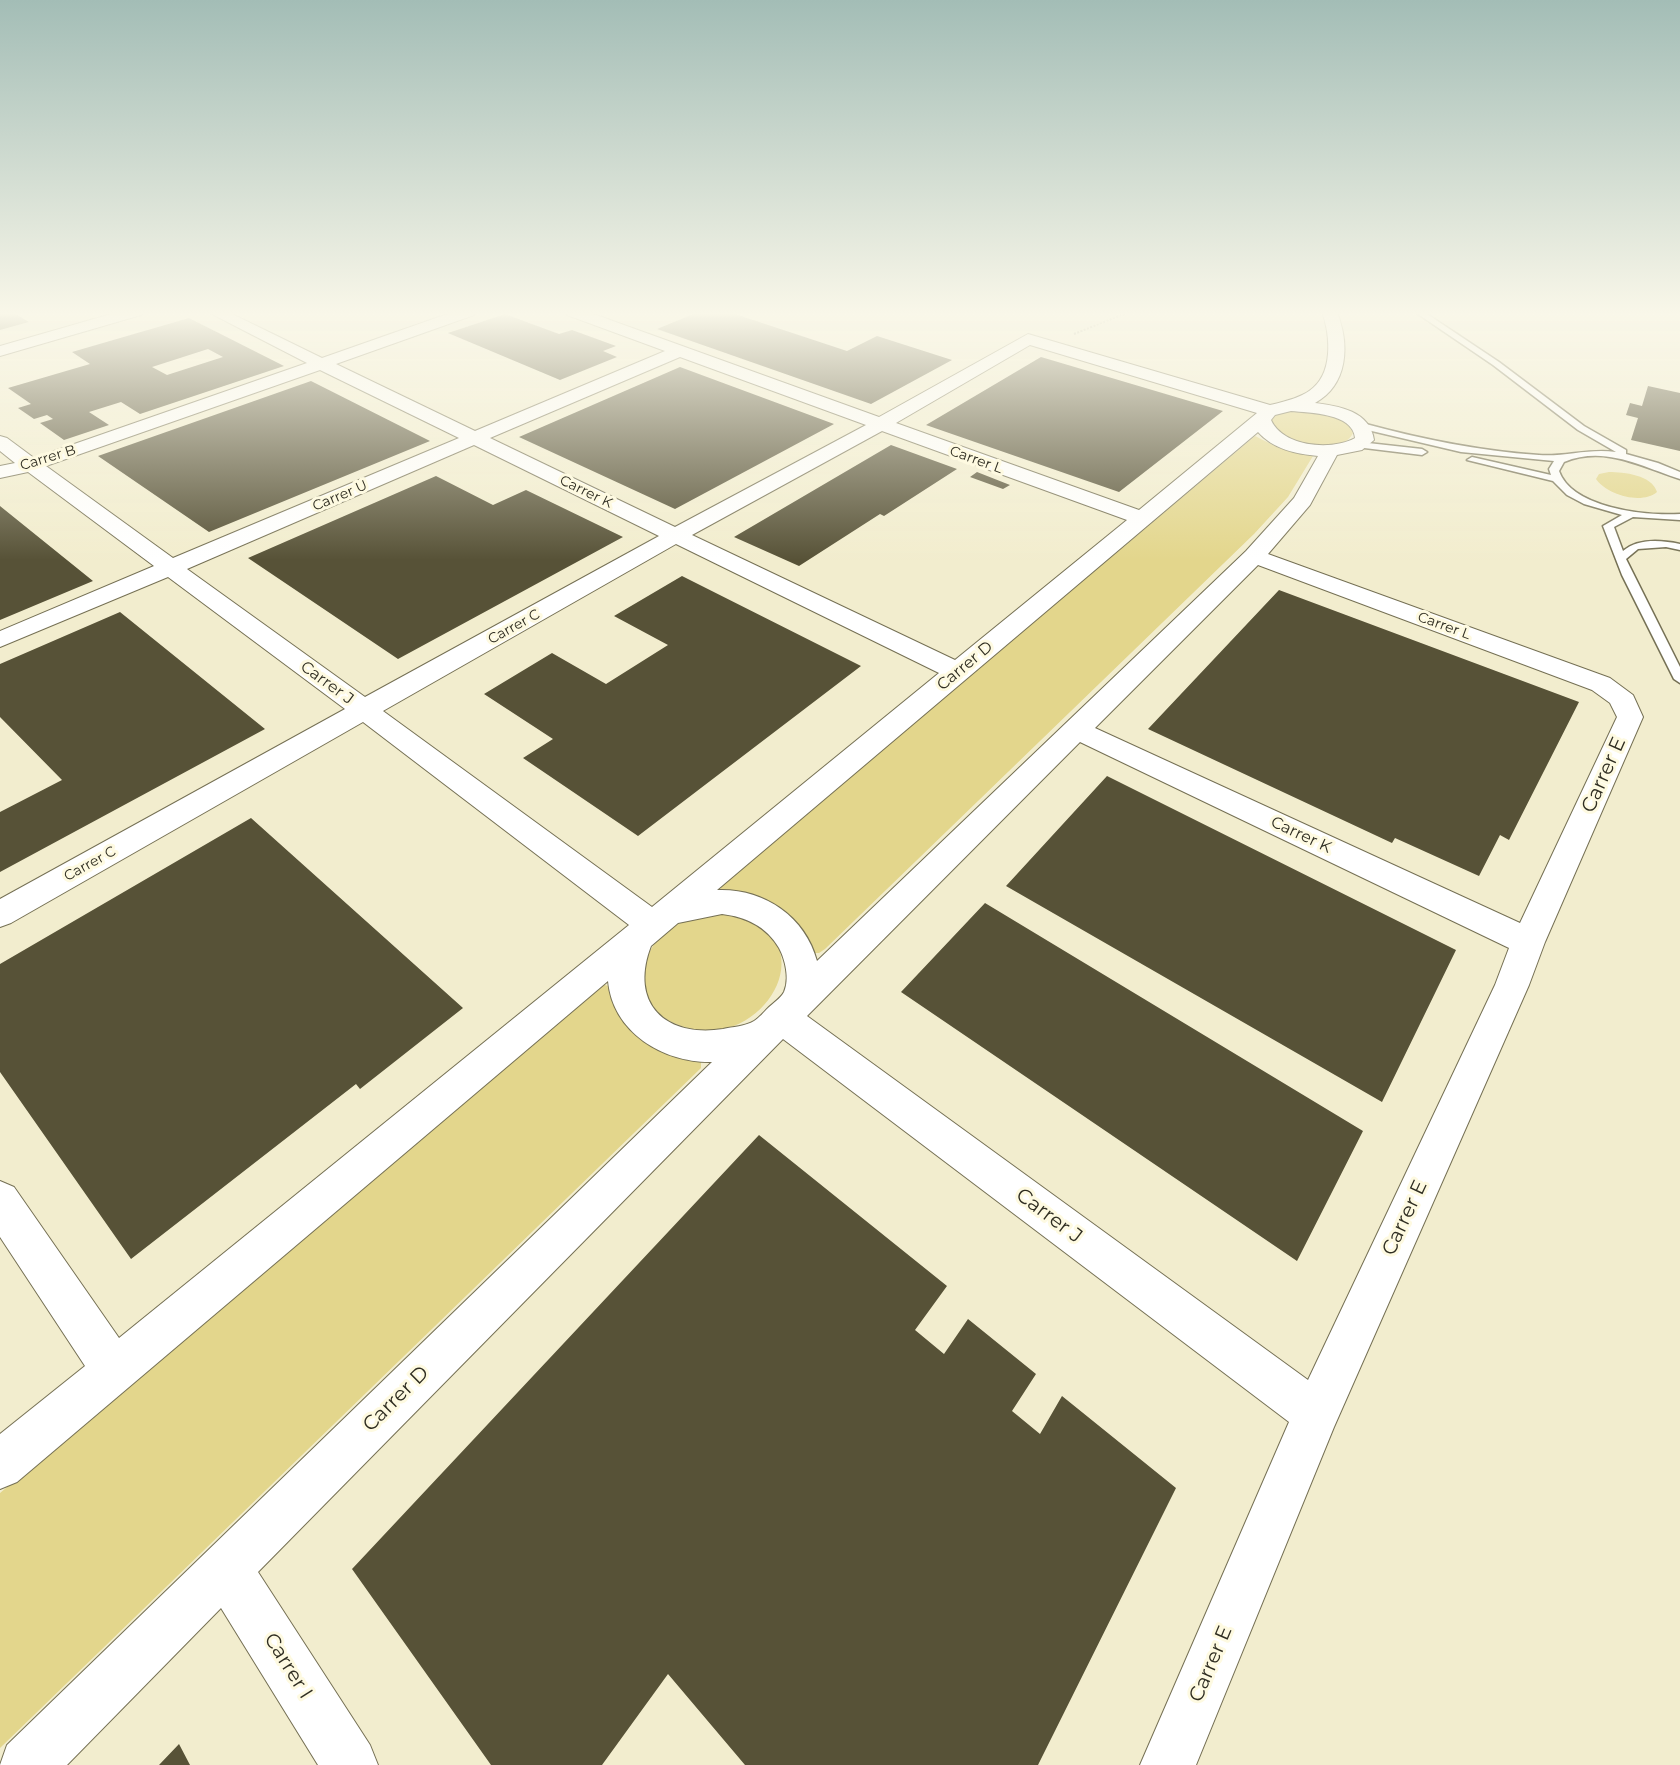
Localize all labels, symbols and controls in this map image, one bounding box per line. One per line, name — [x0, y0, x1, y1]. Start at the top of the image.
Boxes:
street label: Carrer B — [18, 442, 78, 474]
street label: Carrer L — [947, 443, 1005, 477]
street label: Carrer K — [557, 472, 615, 512]
street label: Carrer U — [310, 477, 370, 515]
street label: Carrer C — [485, 606, 543, 648]
street label: Carrer L — [1415, 609, 1473, 643]
street label: Carrer D — [933, 637, 997, 695]
street label: Carrer J — [296, 657, 358, 709]
street label: Carrer E — [1577, 733, 1631, 817]
street label: Carrer K — [1268, 813, 1334, 857]
street label: Carrer C — [61, 843, 119, 885]
street label: Carrer E — [1377, 1177, 1433, 1259]
street label: Carrer J — [1011, 1183, 1087, 1249]
street label: Carrer D — [358, 1361, 434, 1437]
street label: Carrer E — [1184, 1622, 1238, 1706]
street label: Carrer I — [259, 1629, 317, 1703]

